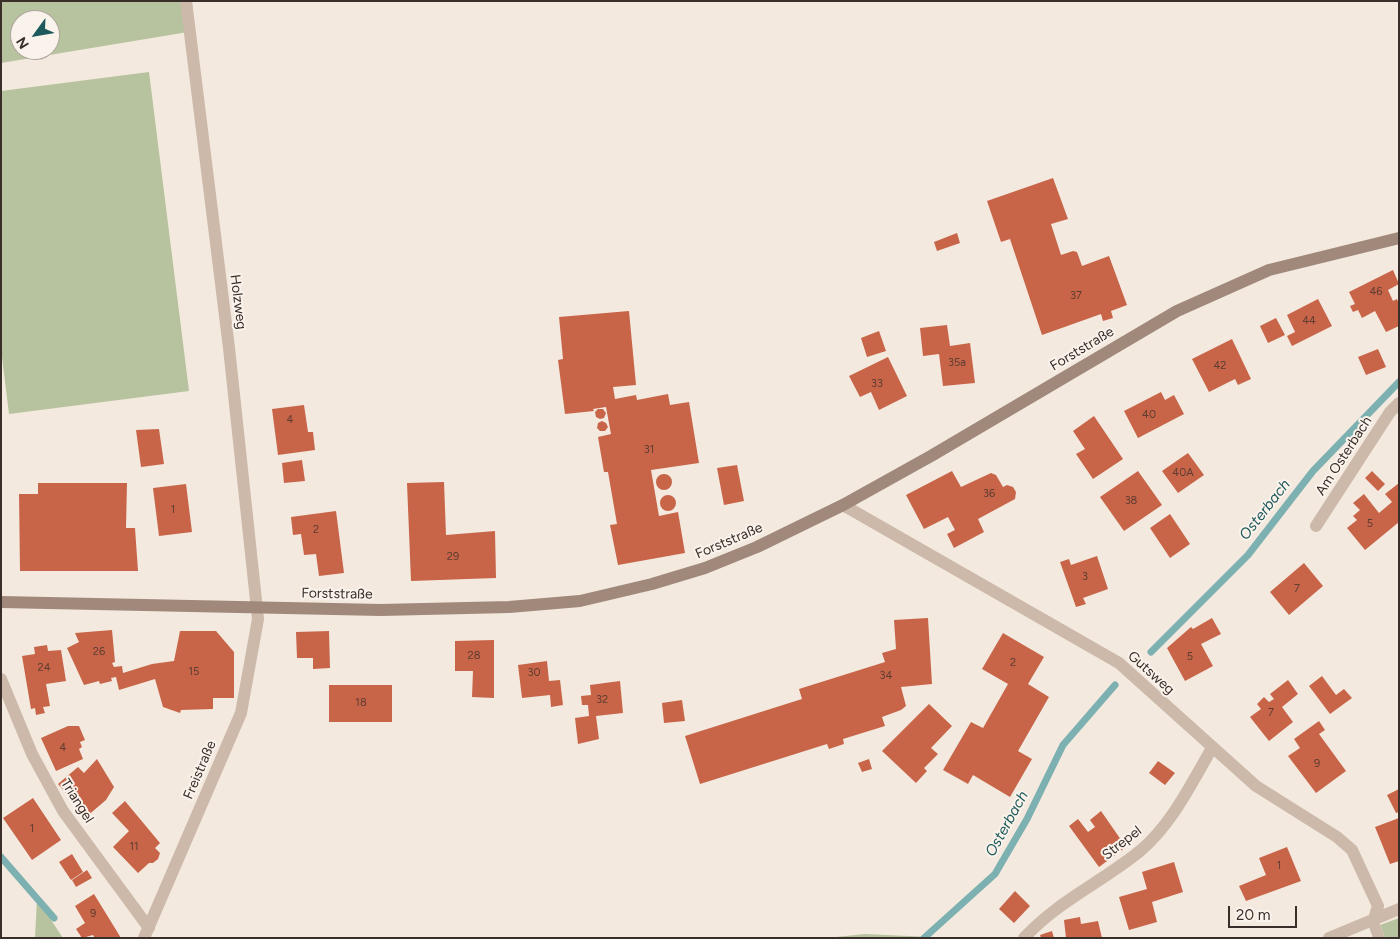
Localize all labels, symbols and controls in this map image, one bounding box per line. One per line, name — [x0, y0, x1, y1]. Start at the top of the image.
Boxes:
north arrow — [10, 10, 60, 60]
text: N — [13, 34, 33, 52]
street label: Holzweg — [226, 274, 250, 330]
house number: 46 — [1369, 285, 1383, 299]
house number: 37 — [1070, 289, 1082, 303]
house number: 44 — [1302, 314, 1316, 328]
street label: Forststraße — [1047, 323, 1117, 375]
house number: 35a — [948, 356, 966, 370]
house number: 42 — [1214, 359, 1226, 373]
house number: 33 — [871, 377, 883, 391]
house number: 40 — [1142, 408, 1156, 422]
house number: 4 — [287, 413, 293, 427]
street label: Am Osterbach — [1312, 413, 1376, 499]
house number: 31 — [644, 443, 654, 457]
house number: 40A — [1172, 466, 1194, 480]
water label: Osterbach — [1236, 476, 1294, 544]
house number: 36 — [983, 487, 995, 501]
house number: 38 — [1125, 494, 1137, 508]
house number: 1 — [171, 503, 175, 517]
house number: 5 — [1367, 517, 1373, 531]
street label: Forststraße — [693, 519, 765, 563]
house number: 2 — [313, 523, 319, 537]
house number: 29 — [447, 550, 459, 564]
house number: 3 — [1082, 570, 1088, 584]
house number: 7 — [1294, 582, 1300, 596]
street label: Forststraße — [301, 585, 373, 603]
house number: 26 — [93, 645, 105, 659]
street label: Gutsweg — [1124, 648, 1178, 698]
house number: 28 — [468, 649, 480, 663]
house number: 5 — [1187, 650, 1193, 664]
house number: 2 — [1010, 656, 1016, 670]
house number: 24 — [38, 661, 50, 675]
house number: 15 — [189, 665, 199, 679]
house number: 30 — [527, 666, 541, 680]
house number: 34 — [880, 669, 892, 683]
house number: 32 — [596, 693, 608, 707]
house number: 18 — [355, 696, 367, 710]
house number: 7 — [1268, 706, 1274, 720]
street label: Freistraße — [180, 738, 220, 802]
house number: 4 — [60, 741, 66, 755]
house number: 9 — [1314, 757, 1320, 771]
street label: Triangel — [57, 776, 97, 826]
water label: Osterbach — [982, 788, 1032, 860]
house number: 1 — [30, 822, 34, 836]
street label: Strepel — [1099, 822, 1145, 864]
house number: 11 — [129, 840, 139, 854]
house number: 1 — [1277, 859, 1281, 873]
scale bar — [1230, 896, 1299, 928]
text: 20 m — [1236, 906, 1270, 924]
house number: 9 — [90, 907, 96, 921]

